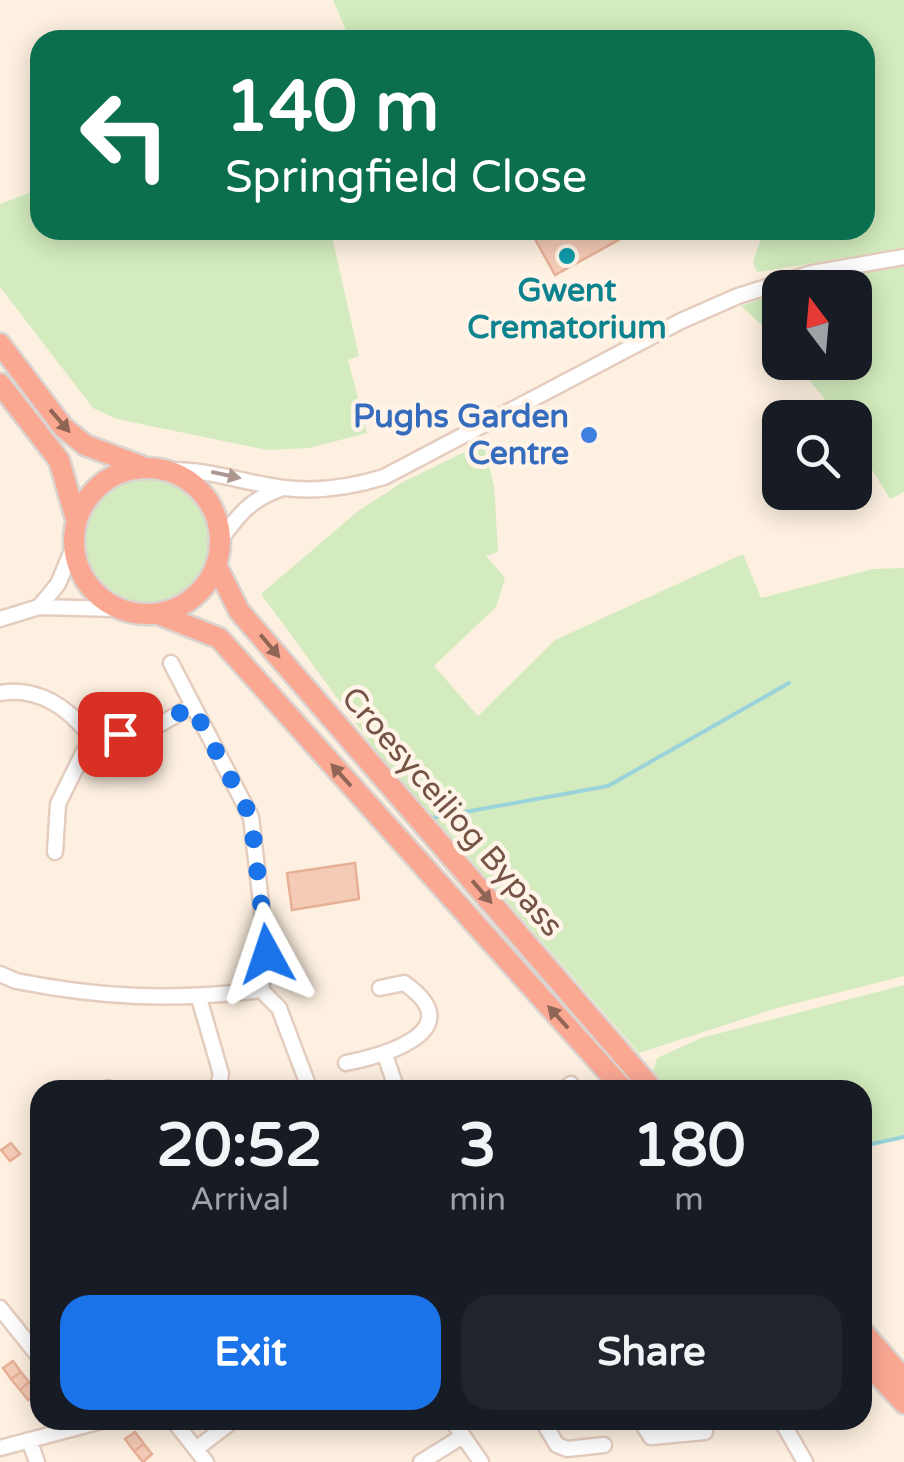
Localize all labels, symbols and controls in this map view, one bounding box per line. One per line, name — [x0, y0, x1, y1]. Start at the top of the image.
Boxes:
text: 140 m — [225, 66, 439, 150]
icon: left — [60, 70, 190, 200]
text: Springfield Close — [225, 151, 587, 205]
marker: Gwent Crematorium — [556, 245, 578, 267]
north arrow — [762, 270, 872, 380]
map controls — [762, 270, 872, 510]
place label: Gwent Crematorium — [467, 272, 667, 347]
place label: Pughs Garden Centre — [353, 398, 569, 473]
button: search — [762, 400, 872, 510]
one-way arrow — [48, 408, 70, 433]
marker: Pughs Garden Centre — [578, 424, 600, 446]
one-way arrow — [211, 468, 242, 484]
one-way arrow — [258, 633, 280, 658]
street label: Croesyceiliog Bypass — [333, 679, 571, 945]
pin — [78, 692, 163, 777]
icon: arrive — [93, 707, 148, 762]
one-way arrow — [331, 763, 353, 788]
one-way arrow — [470, 879, 492, 904]
position arrow — [215, 902, 319, 1006]
one-way arrow — [548, 1005, 570, 1030]
text: 20:52 — [156, 1110, 323, 1182]
text: 3 — [459, 1110, 496, 1182]
text: 180 — [632, 1110, 746, 1182]
text: Arrival — [190, 1181, 289, 1219]
text: min — [449, 1181, 506, 1219]
text: m — [674, 1181, 704, 1219]
button: Exit — [60, 1295, 441, 1410]
button: Share — [461, 1295, 842, 1410]

